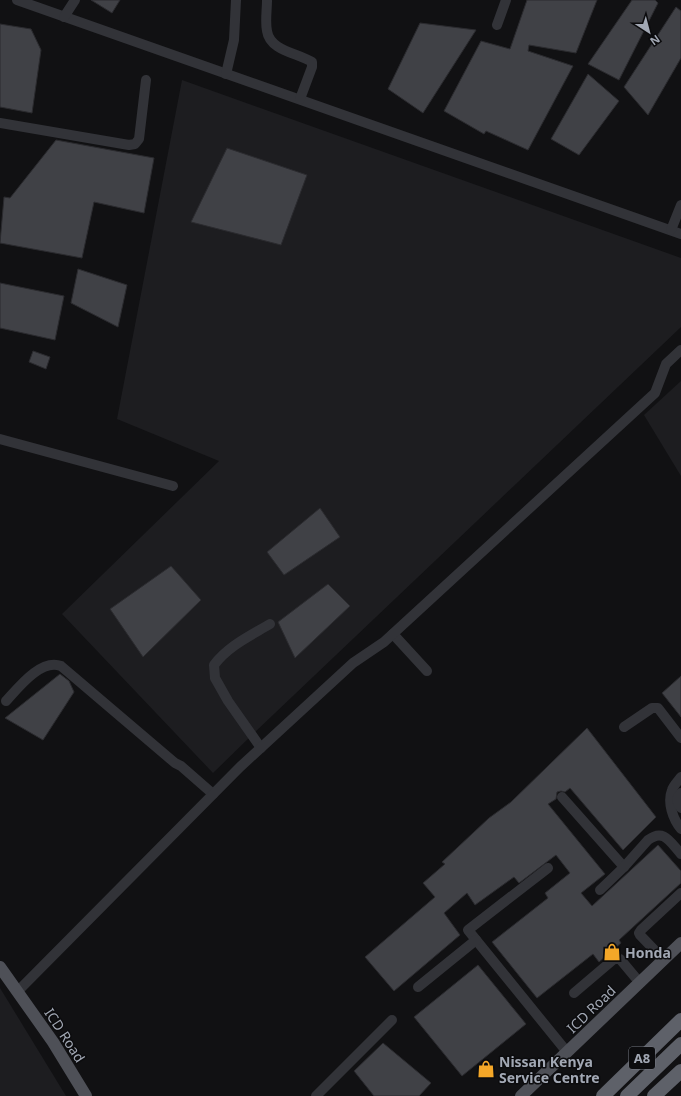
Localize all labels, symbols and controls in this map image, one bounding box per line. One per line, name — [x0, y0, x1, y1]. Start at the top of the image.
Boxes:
north arrow — [629, 12, 669, 52]
text: N — [647, 32, 663, 49]
shop icon: Honda — [602, 942, 622, 962]
place label: Honda — [625, 943, 671, 962]
street label: ICD Road — [562, 981, 620, 1037]
street label: ICD Road — [40, 1004, 90, 1066]
road number: A8 — [629, 1047, 655, 1069]
place label: Nissan Kenya Service Centre — [499, 1052, 600, 1087]
shop icon: Nissan Kenya Service Centre — [476, 1059, 496, 1079]

